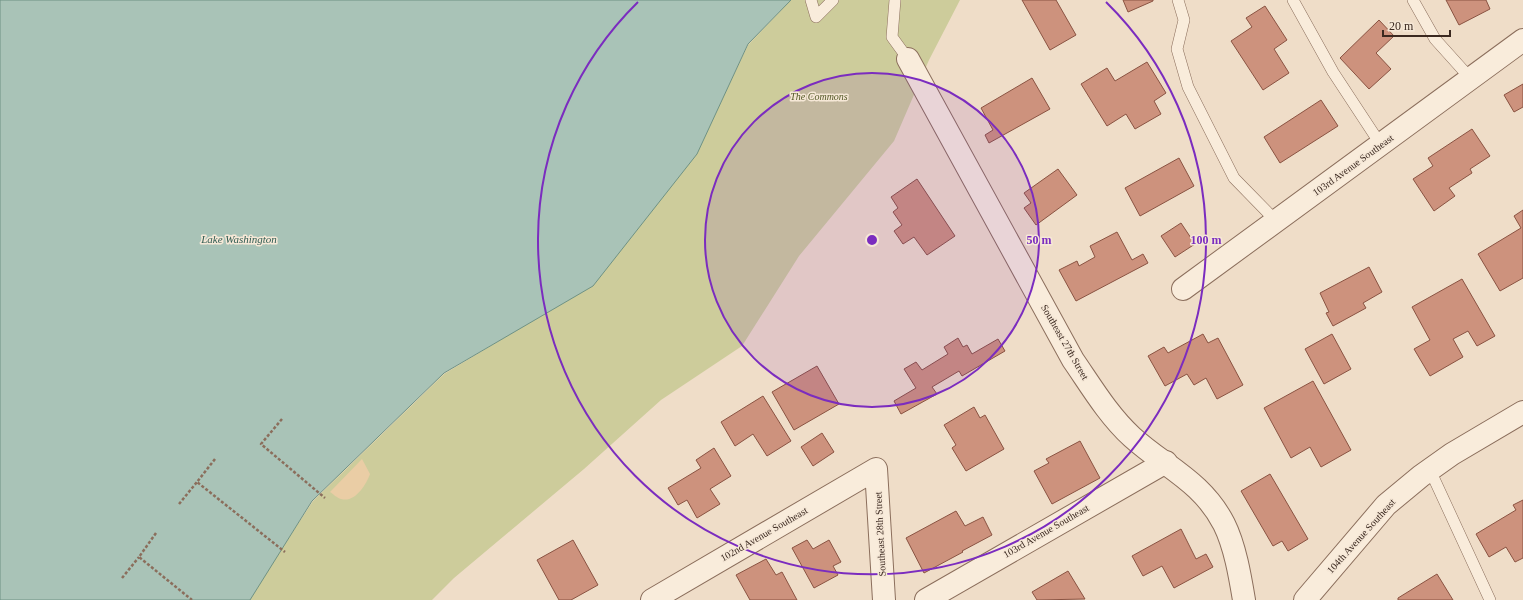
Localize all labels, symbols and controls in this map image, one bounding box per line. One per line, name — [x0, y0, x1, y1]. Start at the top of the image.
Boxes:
scale bar — [1383, 12, 1450, 38]
text: 20 m — [1389, 19, 1414, 33]
park label: The Commons — [790, 91, 848, 102]
street label: 103rd Avenue Southeast — [1311, 132, 1396, 198]
water label: Lake Washington — [200, 233, 277, 245]
centre of rings — [865, 233, 879, 247]
text: 50 m — [1027, 233, 1052, 247]
text: 100 m — [1191, 233, 1222, 247]
street label: Southeast 27th Street — [1039, 302, 1091, 382]
street label: Southeast 28th Street — [872, 491, 888, 577]
street label: 104th Avenue Southeast — [1325, 496, 1398, 576]
street label: 103rd Avenue Southeast — [1001, 502, 1091, 560]
street label: 102nd Avenue Southeast — [719, 504, 810, 563]

